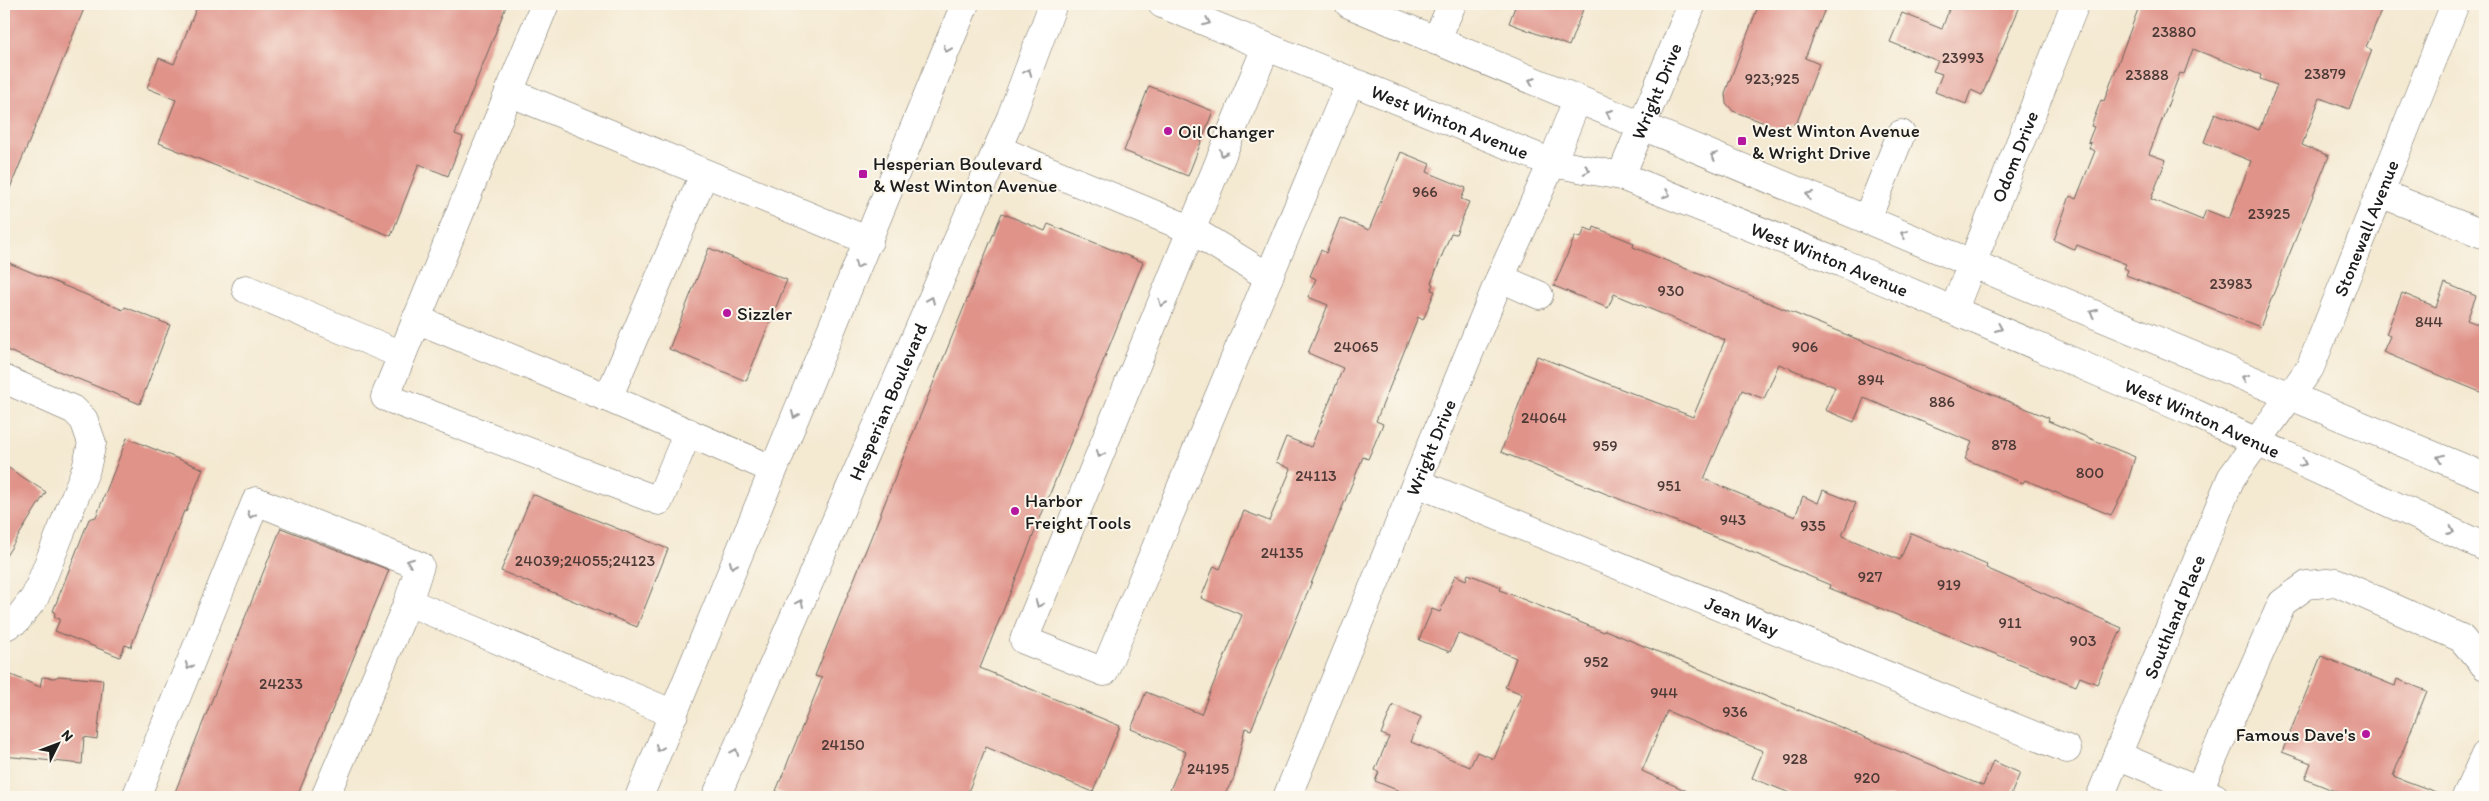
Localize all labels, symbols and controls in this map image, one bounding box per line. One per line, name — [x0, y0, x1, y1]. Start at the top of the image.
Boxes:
one-way arrow — [1202, 17, 1210, 27]
house number: 23880 — [2152, 22, 2196, 41]
street label: Wright Drive — [1626, 39, 1687, 143]
one-way arrow — [943, 44, 953, 53]
house number: 23993 — [1942, 48, 1985, 67]
house number: 23879 — [2304, 64, 2346, 83]
house number: 23888 — [2125, 65, 2169, 84]
one-way arrow — [1022, 68, 1032, 77]
house number: 923;925 — [1745, 69, 1799, 88]
one-way arrow — [1528, 77, 1537, 87]
street label: West Winton Avenue — [1368, 80, 1532, 164]
street label: Odom Drive — [1986, 108, 2043, 206]
one-way arrow — [1605, 109, 1614, 120]
place label: West Winton Avenue & Wright Drive — [1752, 119, 1920, 164]
place label: Oil Changer — [1178, 120, 1275, 143]
marker: Oil Changer — [1162, 125, 1174, 137]
marker: West Winton Avenue & Wright Drive — [1736, 135, 1748, 147]
one-way arrow — [1219, 148, 1230, 157]
place label: Hesperian Boulevard & West Winton Avenue — [873, 152, 1057, 197]
one-way arrow — [1710, 152, 1718, 162]
street label: Stonewall Avenue — [2329, 157, 2404, 300]
one-way arrow — [1582, 164, 1591, 174]
marker: Hesperian Boulevard & West Winton Avenue — [857, 168, 869, 180]
house number: 966 — [1412, 182, 1438, 201]
one-way arrow — [1662, 188, 1670, 198]
one-way arrow — [1805, 191, 1814, 201]
house number: 23925 — [2248, 204, 2290, 223]
street label: West Winton Avenue — [1747, 217, 1912, 302]
one-way arrow — [1900, 230, 1909, 240]
one-way arrow — [854, 260, 865, 269]
house number: 23983 — [2210, 274, 2253, 293]
house number: 930 — [1658, 281, 1684, 300]
one-way arrow — [925, 296, 936, 305]
one-way arrow — [1158, 298, 1168, 307]
place label: Sizzler — [737, 302, 792, 325]
marker: Sizzler — [721, 307, 733, 319]
one-way arrow — [2089, 309, 2098, 320]
house number: 844 — [2415, 312, 2443, 331]
street label: Hesperian Boulevard — [844, 320, 932, 484]
one-way arrow — [1994, 322, 2003, 333]
house number: 24065 — [1334, 337, 1378, 356]
house number: 906 — [1792, 337, 1818, 356]
house number: 894 — [1858, 370, 1885, 389]
one-way arrow — [2241, 373, 2250, 384]
street label: West Winton Avenue — [2121, 374, 2284, 463]
house number: 886 — [1929, 392, 1955, 411]
street label: Wright Drive — [1401, 396, 1461, 499]
house number: 24064 — [1521, 408, 1567, 427]
one-way arrow — [791, 410, 801, 419]
house number: 878 — [1991, 435, 2017, 454]
house number: 959 — [1592, 436, 1618, 455]
one-way arrow — [1096, 449, 1107, 458]
one-way arrow — [2436, 454, 2445, 465]
one-way arrow — [2298, 456, 2307, 467]
house number: 800 — [2076, 463, 2104, 482]
house number: 24113 — [1295, 466, 1337, 485]
house number: 951 — [1657, 476, 1682, 495]
place label: Harbor Freight Tools — [1025, 489, 1131, 534]
marker: Harbor Freight Tools — [1009, 505, 1021, 517]
one-way arrow — [246, 510, 257, 519]
house number: 943 — [1720, 510, 1747, 529]
house number: 935 — [1800, 516, 1826, 535]
one-way arrow — [2446, 524, 2455, 535]
house number: 24135 — [1261, 543, 1303, 562]
house number: 24039;24055;24123 — [515, 551, 655, 570]
street label: Southland Place — [2139, 551, 2210, 682]
one-way arrow — [406, 558, 415, 568]
one-way arrow — [729, 560, 740, 569]
house number: 927 — [1858, 567, 1882, 586]
house number: 919 — [1937, 575, 1961, 594]
street label: Jean Way — [1701, 591, 1782, 642]
one-way arrow — [793, 599, 804, 608]
one-way arrow — [1035, 599, 1045, 608]
house number: 911 — [1998, 613, 2022, 632]
house number: 903 — [2070, 631, 2097, 650]
house number: 952 — [1583, 652, 1609, 671]
one-way arrow — [185, 661, 196, 670]
house number: 24233 — [259, 674, 303, 693]
house number: 944 — [1650, 683, 1678, 702]
house number: 936 — [1722, 702, 1748, 721]
north arrow — [32, 718, 82, 768]
place label: Famous Dave's — [2236, 723, 2356, 746]
text: N — [58, 726, 77, 745]
marker: Famous Dave's — [2360, 728, 2372, 740]
house number: 24150 — [821, 735, 865, 754]
one-way arrow — [655, 743, 666, 752]
one-way arrow — [729, 748, 740, 757]
house number: 928 — [1782, 749, 1808, 768]
house number: 24195 — [1187, 759, 1229, 778]
house number: 920 — [1854, 768, 1880, 787]

